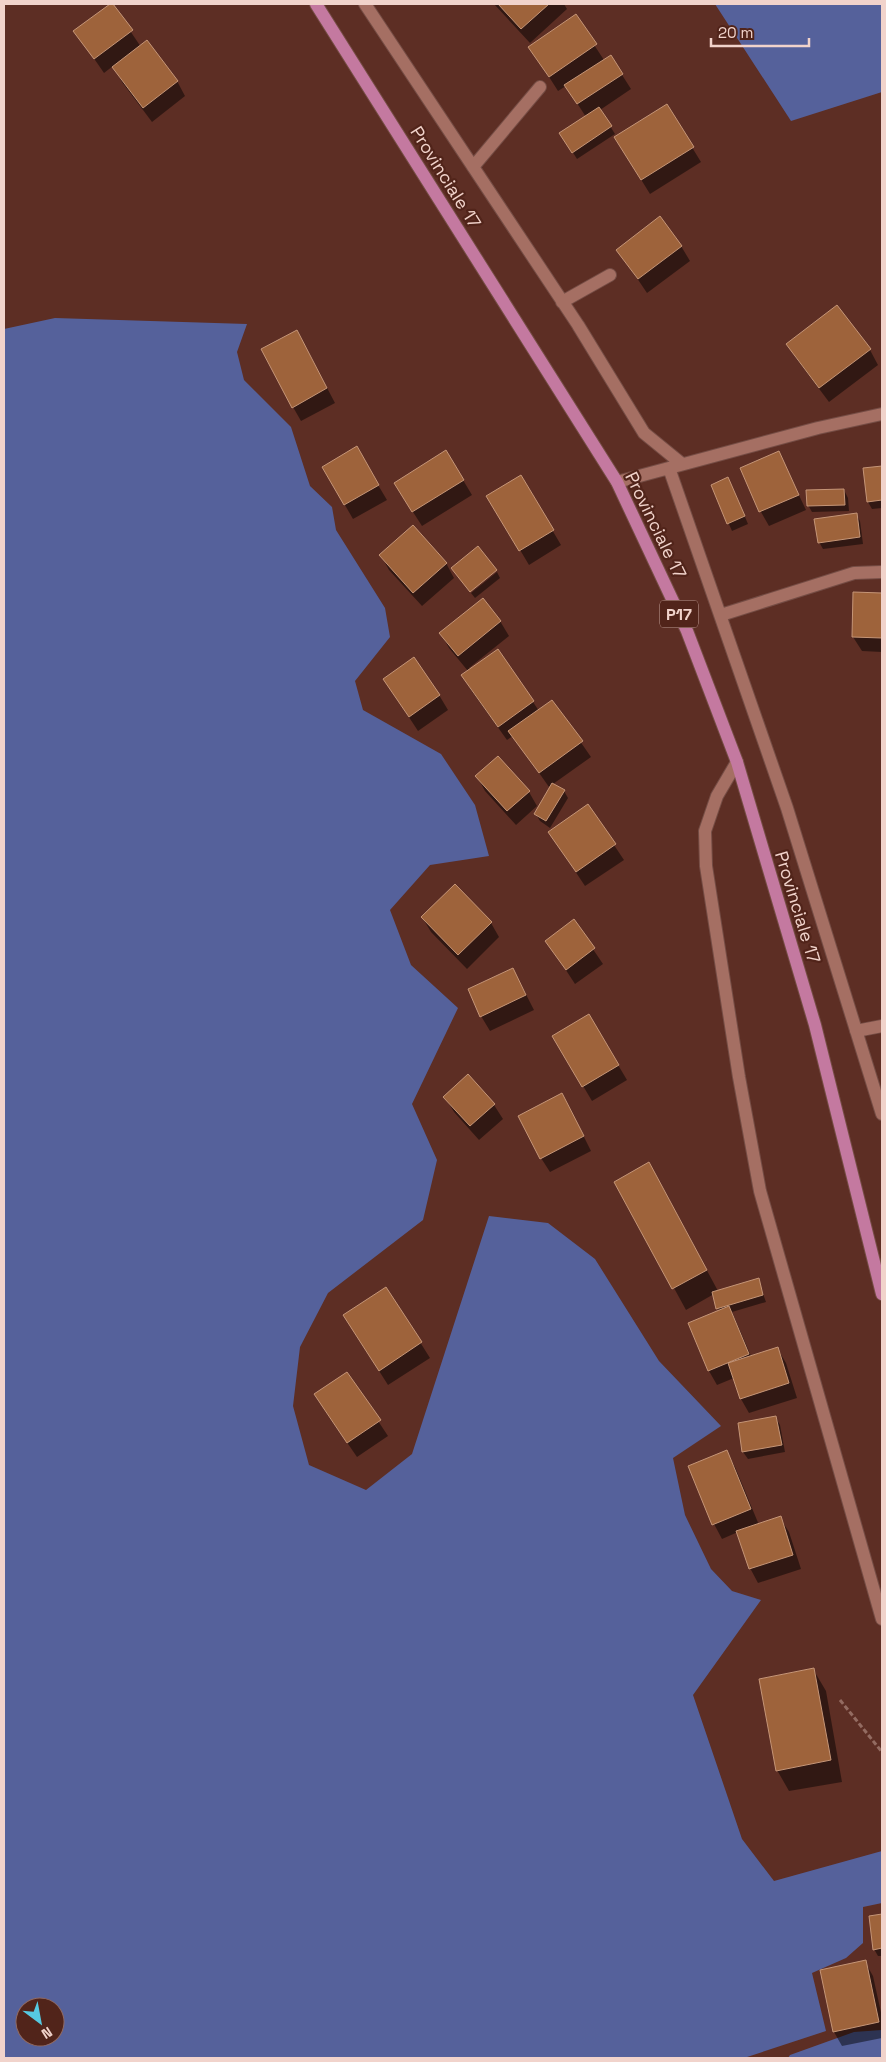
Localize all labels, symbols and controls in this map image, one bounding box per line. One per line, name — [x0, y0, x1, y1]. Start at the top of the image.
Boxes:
scale bar — [711, 15, 808, 47]
text: 20 m — [718, 23, 753, 42]
street label: Provinciale 17 — [405, 122, 487, 232]
street label: Provinciale 17 — [620, 468, 692, 582]
road number: P17 — [660, 600, 698, 628]
street label: Provinciale 17 — [770, 848, 826, 966]
north arrow — [15, 1997, 65, 2047]
text: N — [38, 2023, 56, 2043]

